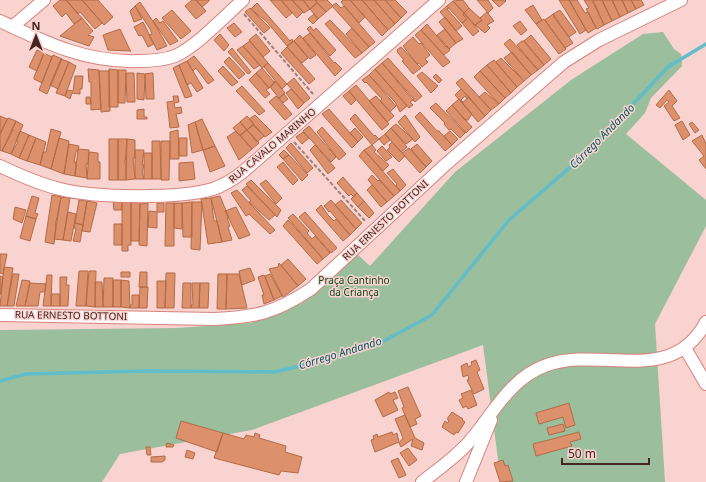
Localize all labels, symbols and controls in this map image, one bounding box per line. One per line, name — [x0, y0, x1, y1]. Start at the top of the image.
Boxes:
north arrow — [16, 16, 56, 56]
text: N — [32, 18, 40, 33]
water label: Córrego Andando — [566, 100, 637, 171]
street label: RUA CAVALO MARINHO — [225, 104, 319, 186]
street label: RUA ERNESTO BOTTONI — [339, 176, 431, 264]
park label: Praça Cantinho da Criança — [318, 273, 390, 299]
street label: RUA ERNESTO BOTTONI — [15, 307, 127, 323]
water label: Córrego Andando — [296, 333, 383, 372]
scale bar — [562, 440, 649, 466]
text: 50 m — [568, 445, 596, 462]

